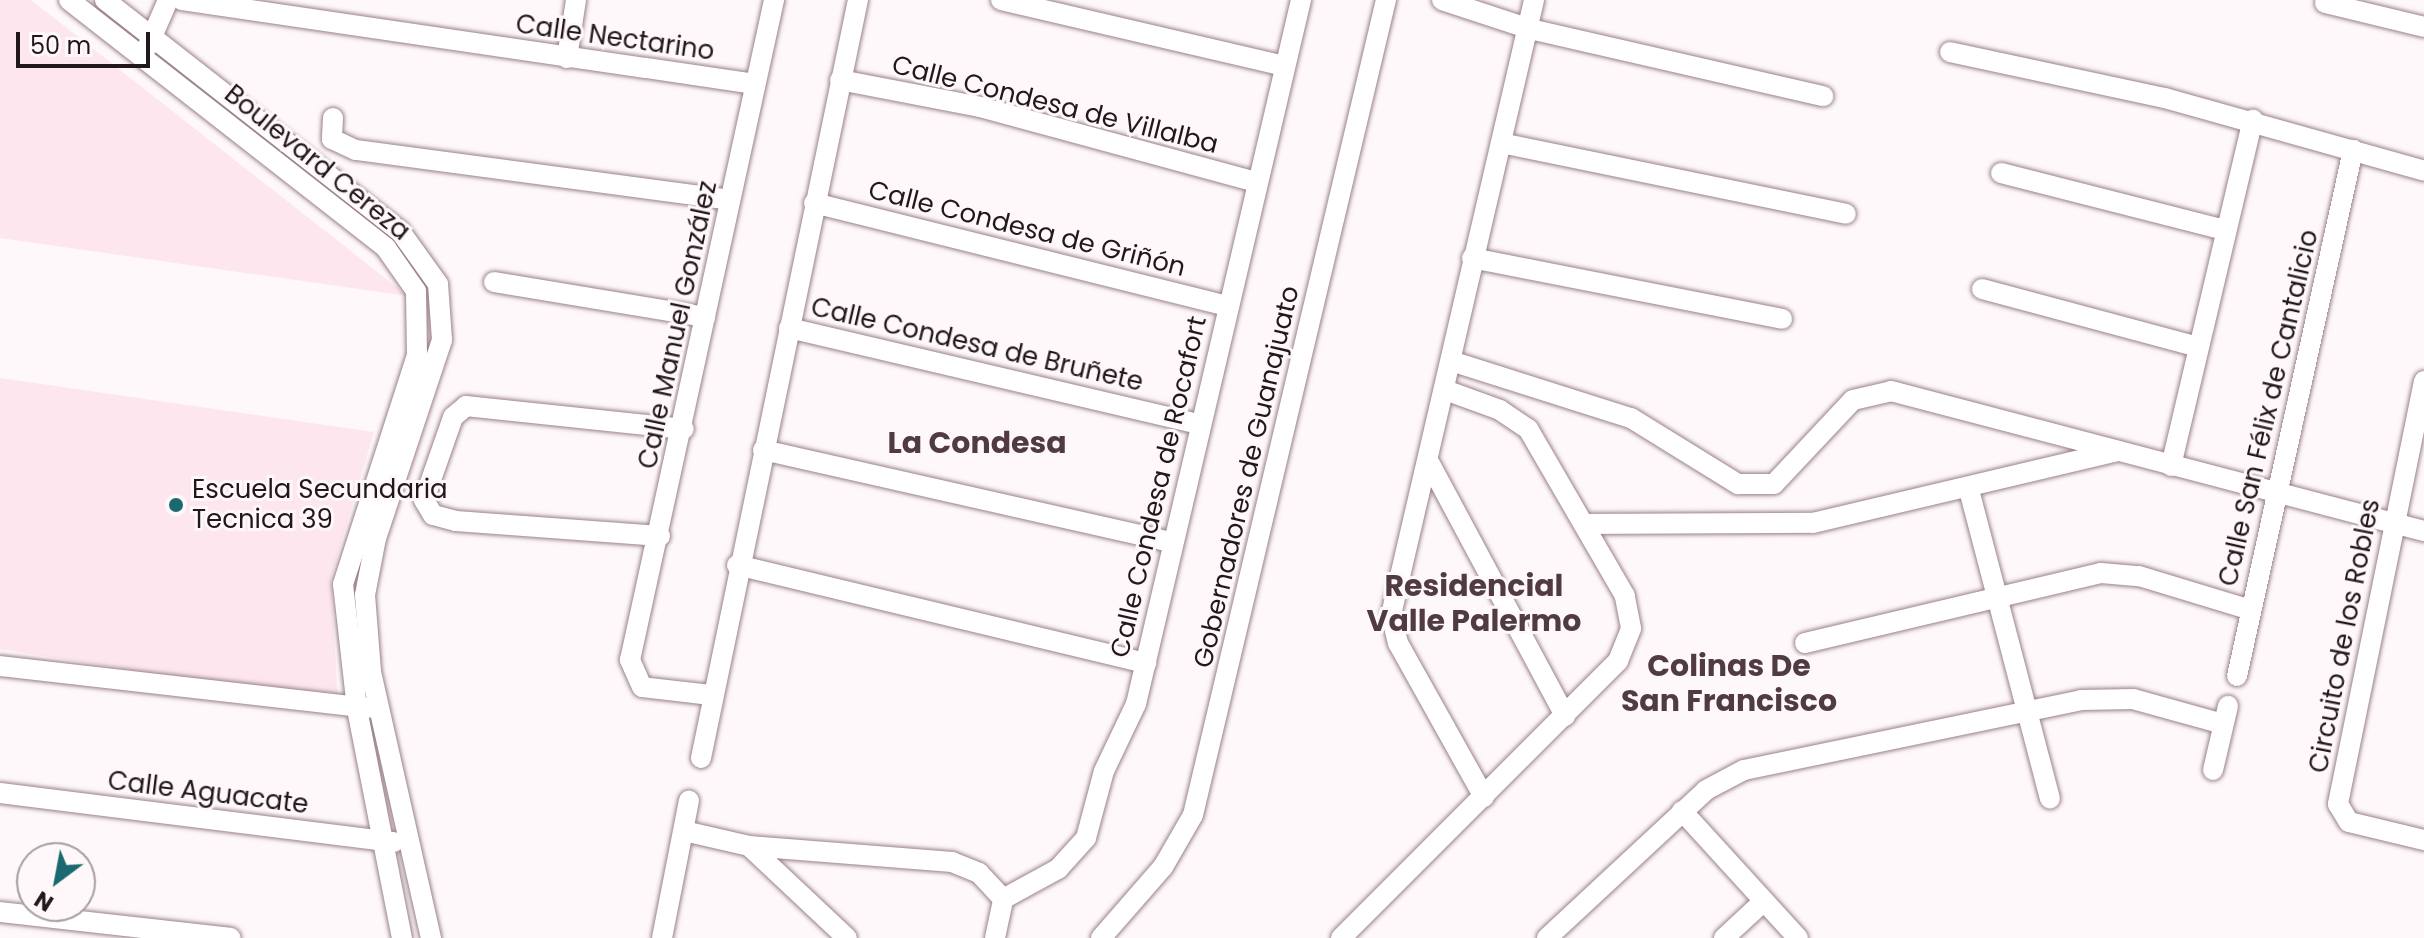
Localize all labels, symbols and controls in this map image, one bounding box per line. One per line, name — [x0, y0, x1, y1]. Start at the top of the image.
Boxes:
street label: Calle Nectarino — [514, 9, 716, 67]
scale bar — [20, 16, 154, 66]
text: 50 m — [30, 29, 91, 62]
street label: Calle Condesa de Villalba — [889, 49, 1221, 161]
street label: Boulevard Cereza — [218, 79, 416, 247]
street label: Calle Condesa de Griñón — [865, 174, 1189, 284]
street label: Calle Manuel González — [632, 178, 724, 472]
street label: Calle San Félix de Cantalicio — [2213, 227, 2325, 589]
street label: Gobernadores de Guanajuato — [1188, 283, 1306, 671]
street label: Calle Condesa de Bruñete — [808, 292, 1146, 398]
street label: Calle Condesa de Rocafort — [1104, 313, 1214, 661]
district label: La Condesa — [887, 425, 1067, 461]
place label: Escuela Secundaria Tecnica 39 — [192, 474, 448, 536]
marker: Escuela Secundaria Tecnica 39 — [167, 496, 185, 514]
street label: Circuito de los Robles — [2303, 496, 2387, 776]
district label: Residencial Valle Palermo — [1367, 568, 1581, 638]
district label: Colinas De San Francisco — [1621, 648, 1837, 718]
street label: Calle Aguacate — [106, 765, 310, 821]
north arrow — [16, 842, 96, 922]
text: N — [29, 884, 59, 919]

